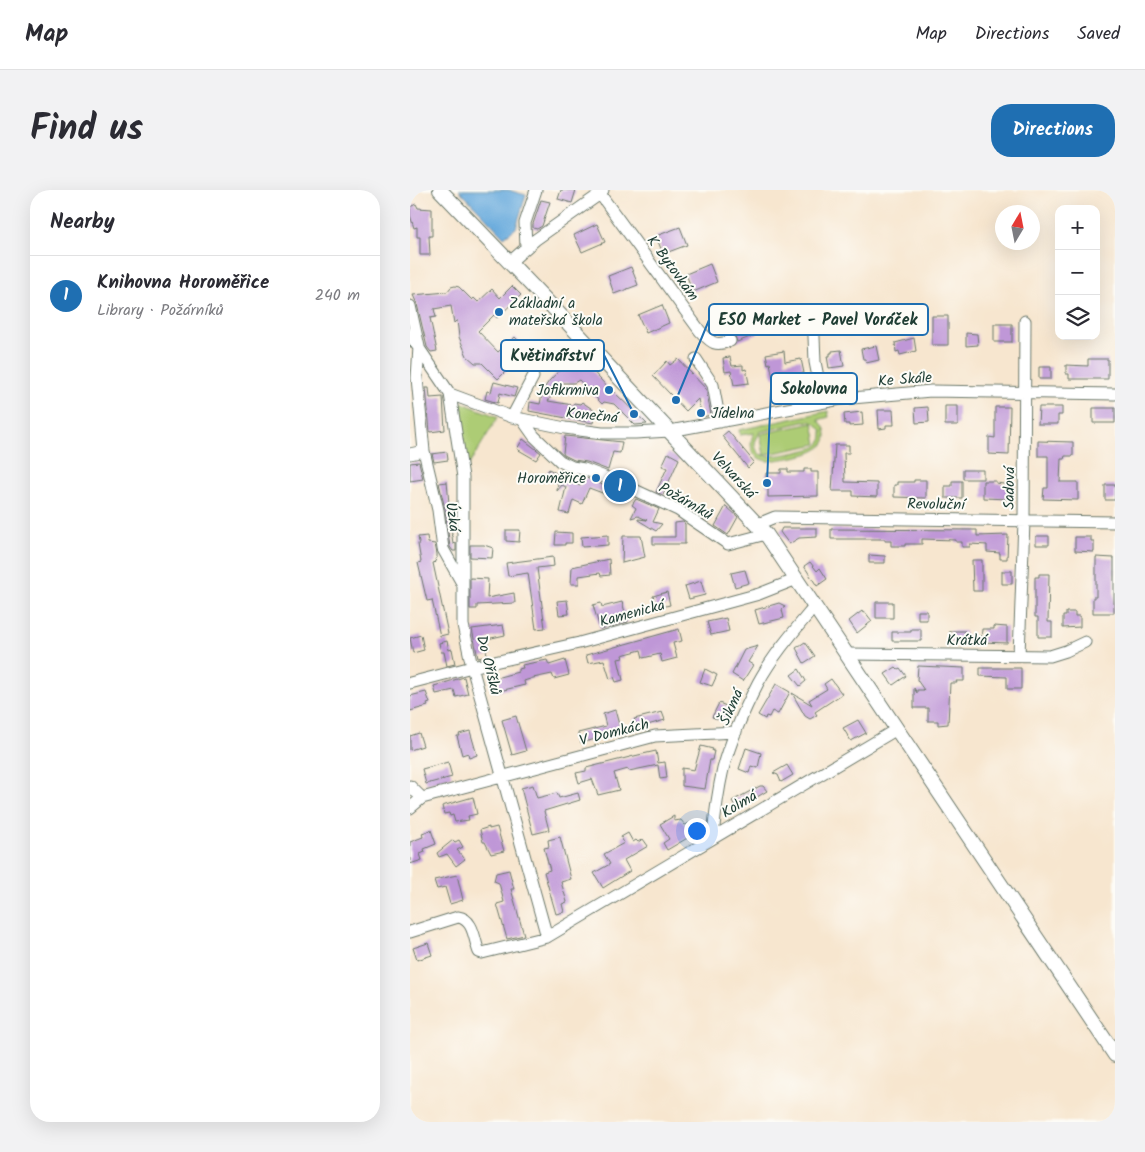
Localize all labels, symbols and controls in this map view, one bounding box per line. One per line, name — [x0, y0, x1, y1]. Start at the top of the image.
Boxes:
text: Map — [25, 15, 68, 54]
text: Map — [915, 20, 947, 49]
text: Directions — [975, 20, 1049, 49]
text: Saved — [1077, 20, 1120, 49]
text: Find us — [30, 102, 143, 158]
button: Directions — [991, 104, 1115, 157]
north arrow — [995, 205, 1040, 250]
map controls — [1055, 205, 1100, 340]
button: + — [1055, 205, 1100, 250]
text: Nearby — [50, 206, 115, 239]
street label: K Bytovkám — [640, 231, 704, 307]
button: − — [1055, 250, 1100, 295]
text: Knihovna Horoměřice — [97, 268, 269, 298]
text: 1 — [64, 283, 68, 308]
text: 240 m — [315, 283, 360, 308]
place label: Základní a mateřská škola — [509, 292, 603, 333]
button: layers — [1055, 295, 1100, 340]
text: Library · Požárníků — [97, 298, 223, 323]
callout: ESO Market - Pavel Voráček — [709, 304, 928, 335]
marker: Základní a mateřská škola — [493, 306, 505, 318]
text: ESO Market - Pavel Voráček — [719, 308, 919, 333]
callout: Květinářství — [501, 340, 604, 371]
text: Květinářství — [511, 344, 596, 369]
street label: Ke Skále — [877, 366, 933, 394]
callout: Sokolovna — [771, 373, 857, 404]
text: Sokolovna — [781, 377, 847, 402]
place label: Jofikrmiva — [536, 379, 599, 403]
marker: Jofikrmiva — [603, 384, 615, 396]
street label: Konečná — [565, 401, 621, 431]
place label: Jídelna — [711, 402, 755, 426]
marker: Jídelna — [695, 407, 707, 419]
street label: Velvarská — [705, 447, 763, 506]
street label: Sadová — [998, 465, 1022, 510]
place label: Horoměřice — [517, 467, 586, 491]
pin: 1 — [604, 467, 636, 505]
marker: Horoměřice — [590, 472, 602, 484]
street label: Požárníků — [654, 477, 717, 527]
street label: Revoluční — [907, 492, 968, 518]
street label: Úzká — [438, 501, 466, 535]
street label: Kamenická — [597, 593, 670, 634]
street label: Krátká — [947, 629, 989, 653]
street label: Do Oříšků — [469, 633, 507, 698]
street label: Šikmá — [713, 684, 751, 729]
street label: V Domkách — [577, 713, 652, 753]
street label: Kolmá — [717, 784, 764, 825]
your location — [684, 818, 710, 844]

